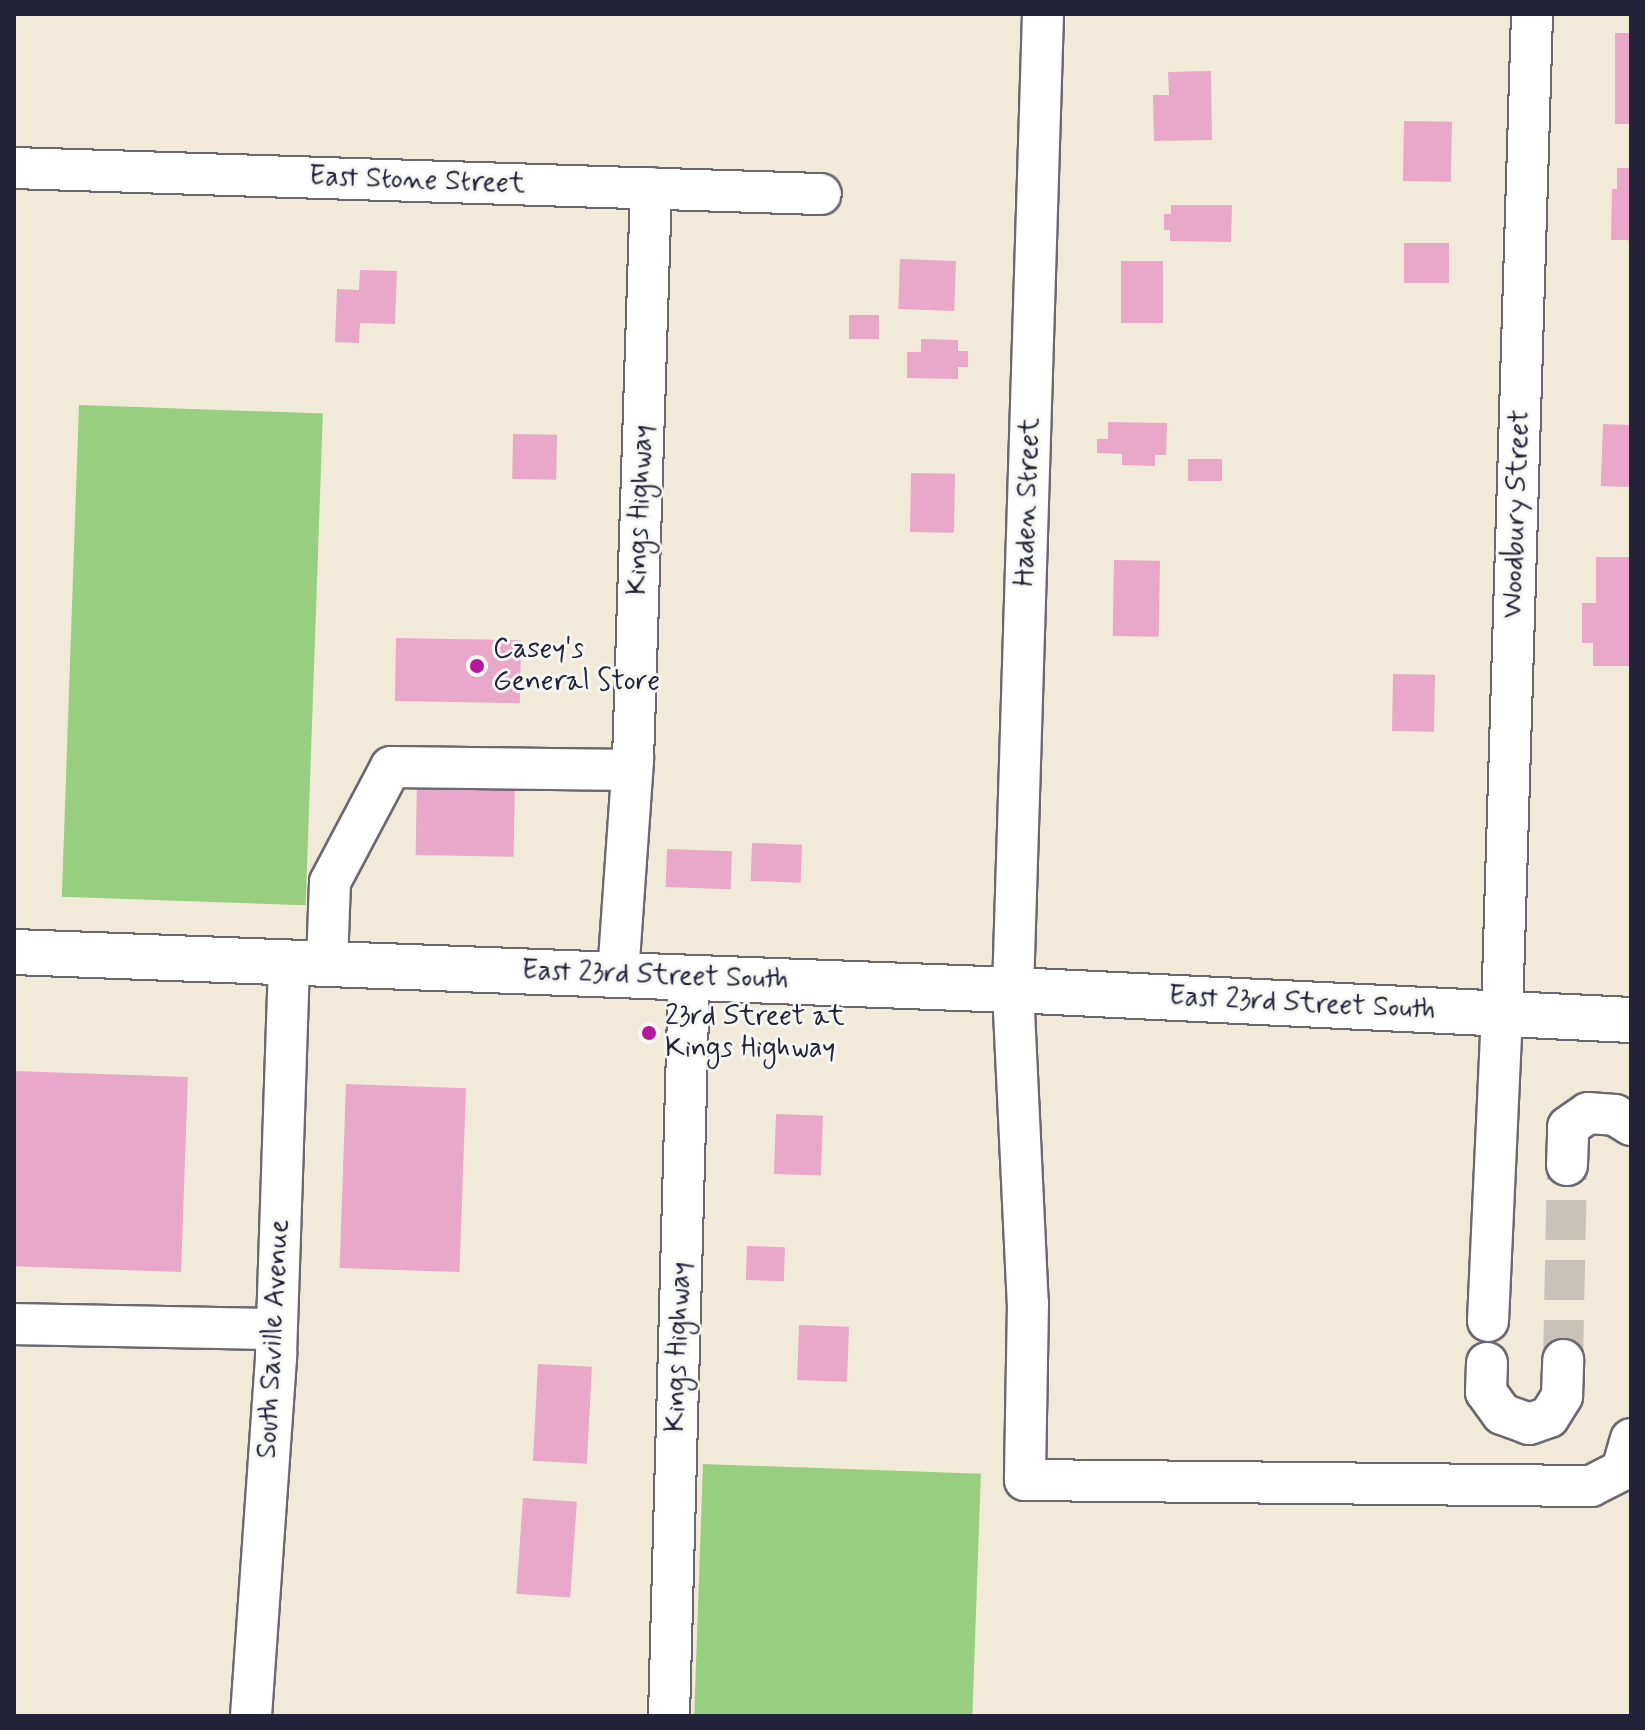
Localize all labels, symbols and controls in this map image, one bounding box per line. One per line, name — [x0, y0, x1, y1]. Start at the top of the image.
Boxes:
street label: East Stone Street — [308, 160, 526, 202]
street label: Woodbury Street — [1497, 410, 1537, 618]
street label: Haden Street — [1008, 417, 1048, 587]
street label: Kings Highway — [621, 423, 661, 597]
place label: Casey's General Store — [493, 633, 660, 699]
marker: Casey's General Store — [468, 657, 486, 675]
street label: East 23rd Street South — [523, 955, 787, 997]
street label: East 23rd Street South — [1169, 980, 1435, 1028]
place label: 23rd Street at Kings Highway — [665, 1000, 841, 1066]
marker: 23rd Street at Kings Highway — [640, 1024, 658, 1042]
street label: South Saville Avenue — [251, 1219, 297, 1459]
street label: Kings Highway — [659, 1260, 699, 1434]

